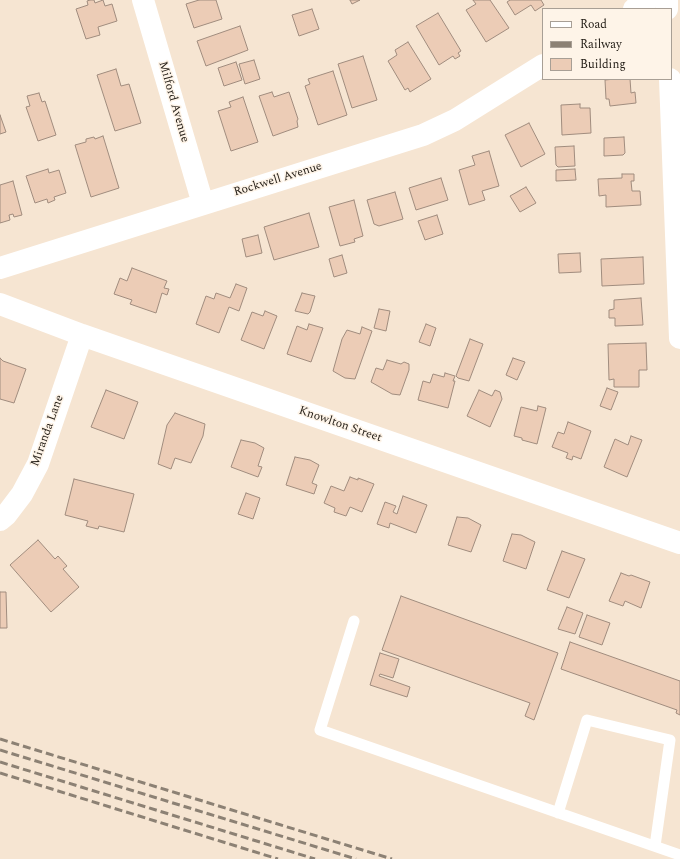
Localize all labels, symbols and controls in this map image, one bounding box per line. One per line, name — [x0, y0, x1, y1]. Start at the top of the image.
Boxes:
legend — [542, 8, 672, 80]
text: Road — [580, 15, 607, 34]
text: Railway — [580, 35, 622, 54]
text: Building — [580, 55, 626, 74]
street label: Milford Avenue — [155, 60, 191, 144]
street label: Rockwell Avenue — [232, 160, 324, 200]
street label: Miranda Lane — [28, 393, 68, 469]
street label: Knowlton Street — [297, 404, 383, 446]

